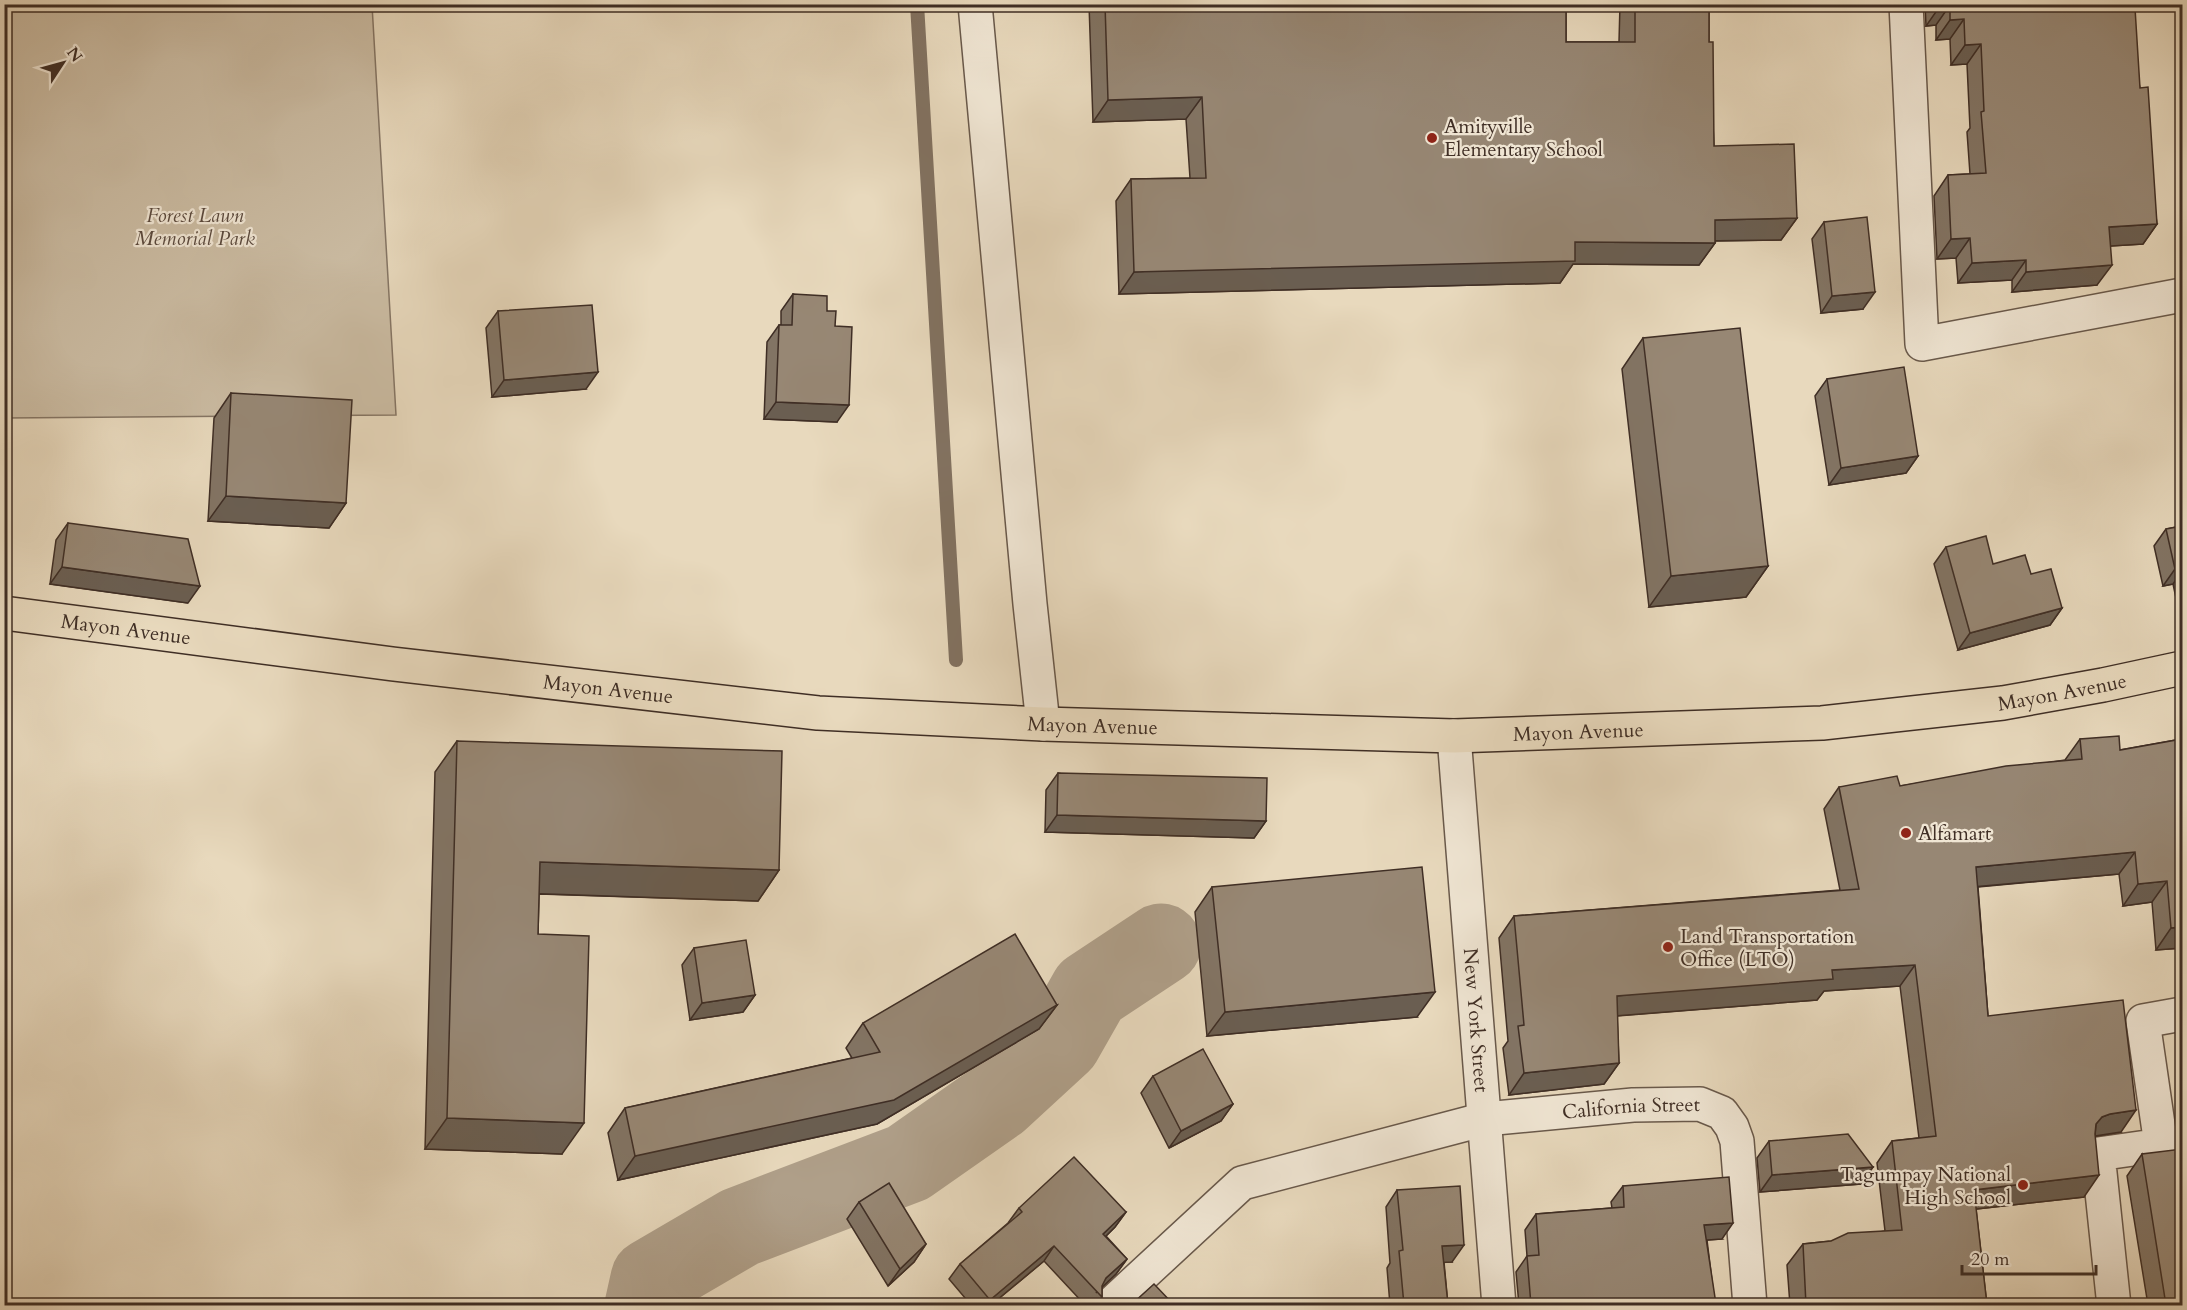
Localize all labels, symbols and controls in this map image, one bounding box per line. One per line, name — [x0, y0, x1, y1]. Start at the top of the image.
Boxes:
north arrow — [33, 33, 93, 93]
text: N — [61, 43, 87, 67]
place label: Amityville Elementary School — [1444, 113, 1603, 163]
marker: Amityville Elementary School — [1425, 131, 1439, 145]
park label: Forest Lawn Memorial Park — [135, 202, 255, 252]
street label: Mayon Avenue — [59, 608, 192, 651]
street label: Mayon Avenue — [1996, 667, 2129, 718]
street label: Mayon Avenue — [542, 668, 675, 710]
street label: Mayon Avenue — [1027, 710, 1158, 741]
street label: Mayon Avenue — [1513, 716, 1644, 748]
place label: Alfamart — [1918, 820, 1992, 847]
marker: Alfamart — [1899, 826, 1913, 840]
place label: Land Transportation Office (LTO) — [1680, 923, 1855, 973]
marker: Land Transportation Office (LTO) — [1661, 940, 1675, 954]
street label: New York Street — [1457, 947, 1495, 1094]
street label: California Street — [1561, 1091, 1701, 1126]
place label: Tagumpay National High School — [1840, 1161, 2011, 1211]
marker: Tagumpay National High School — [2016, 1178, 2030, 1192]
scale bar — [1962, 1238, 2096, 1276]
text: 20 m — [1971, 1247, 2010, 1272]

